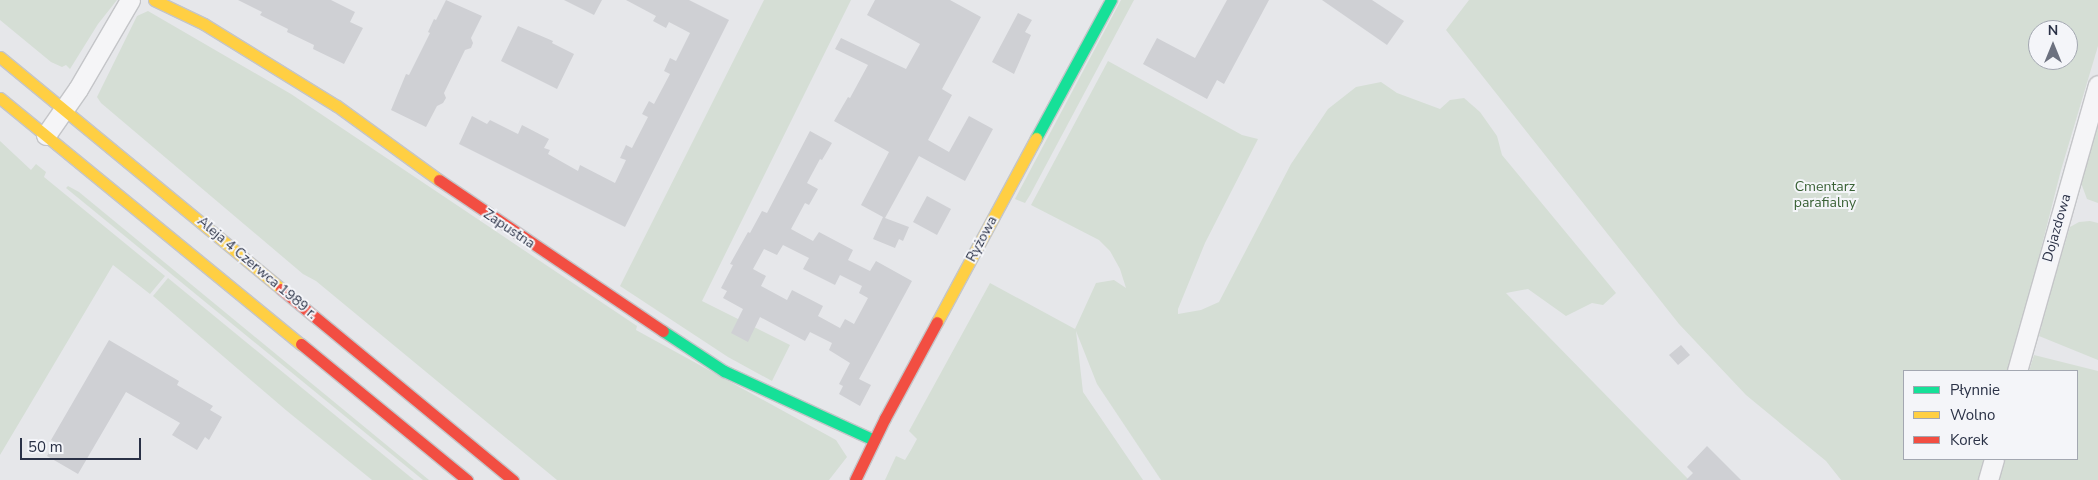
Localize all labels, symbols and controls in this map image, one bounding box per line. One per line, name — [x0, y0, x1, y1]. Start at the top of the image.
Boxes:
north arrow — [2028, 20, 2078, 70]
text: N — [2048, 21, 2058, 40]
park label: Cmentarz parafialny — [1794, 179, 1856, 212]
street label: Dojazdowa — [2039, 192, 2075, 264]
street label: Zapustna — [480, 206, 538, 252]
street label: Aleja 4 Czerwca 1989 r. — [194, 213, 320, 323]
street label: Ryżowa — [963, 213, 1001, 265]
legend — [1903, 370, 2078, 460]
text: Płynnie — [1950, 380, 2000, 400]
text: Wolno — [1950, 405, 1995, 425]
scale bar — [22, 428, 144, 460]
text: Korek — [1950, 430, 1988, 450]
text: 50 m — [28, 437, 63, 457]

